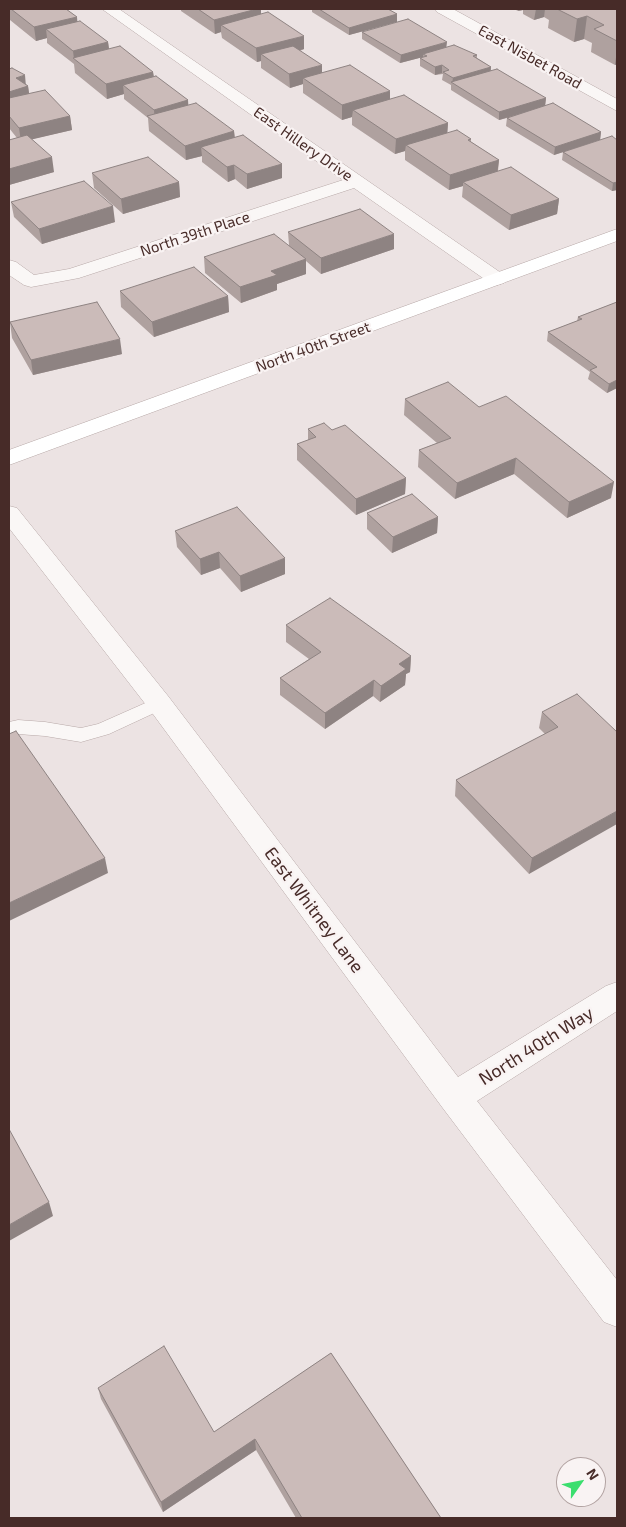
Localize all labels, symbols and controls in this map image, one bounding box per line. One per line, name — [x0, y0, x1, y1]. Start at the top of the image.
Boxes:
street label: East Nisbet Road — [475, 21, 585, 93]
street label: East Hillery Drive — [250, 103, 356, 185]
street label: North 39th Place — [138, 208, 252, 260]
street label: North 40th Street — [253, 318, 373, 376]
street label: East Whitney Lane — [260, 843, 368, 977]
street label: North 40th Way — [475, 1002, 597, 1090]
north arrow — [556, 1457, 606, 1507]
text: N — [583, 1465, 603, 1483]

